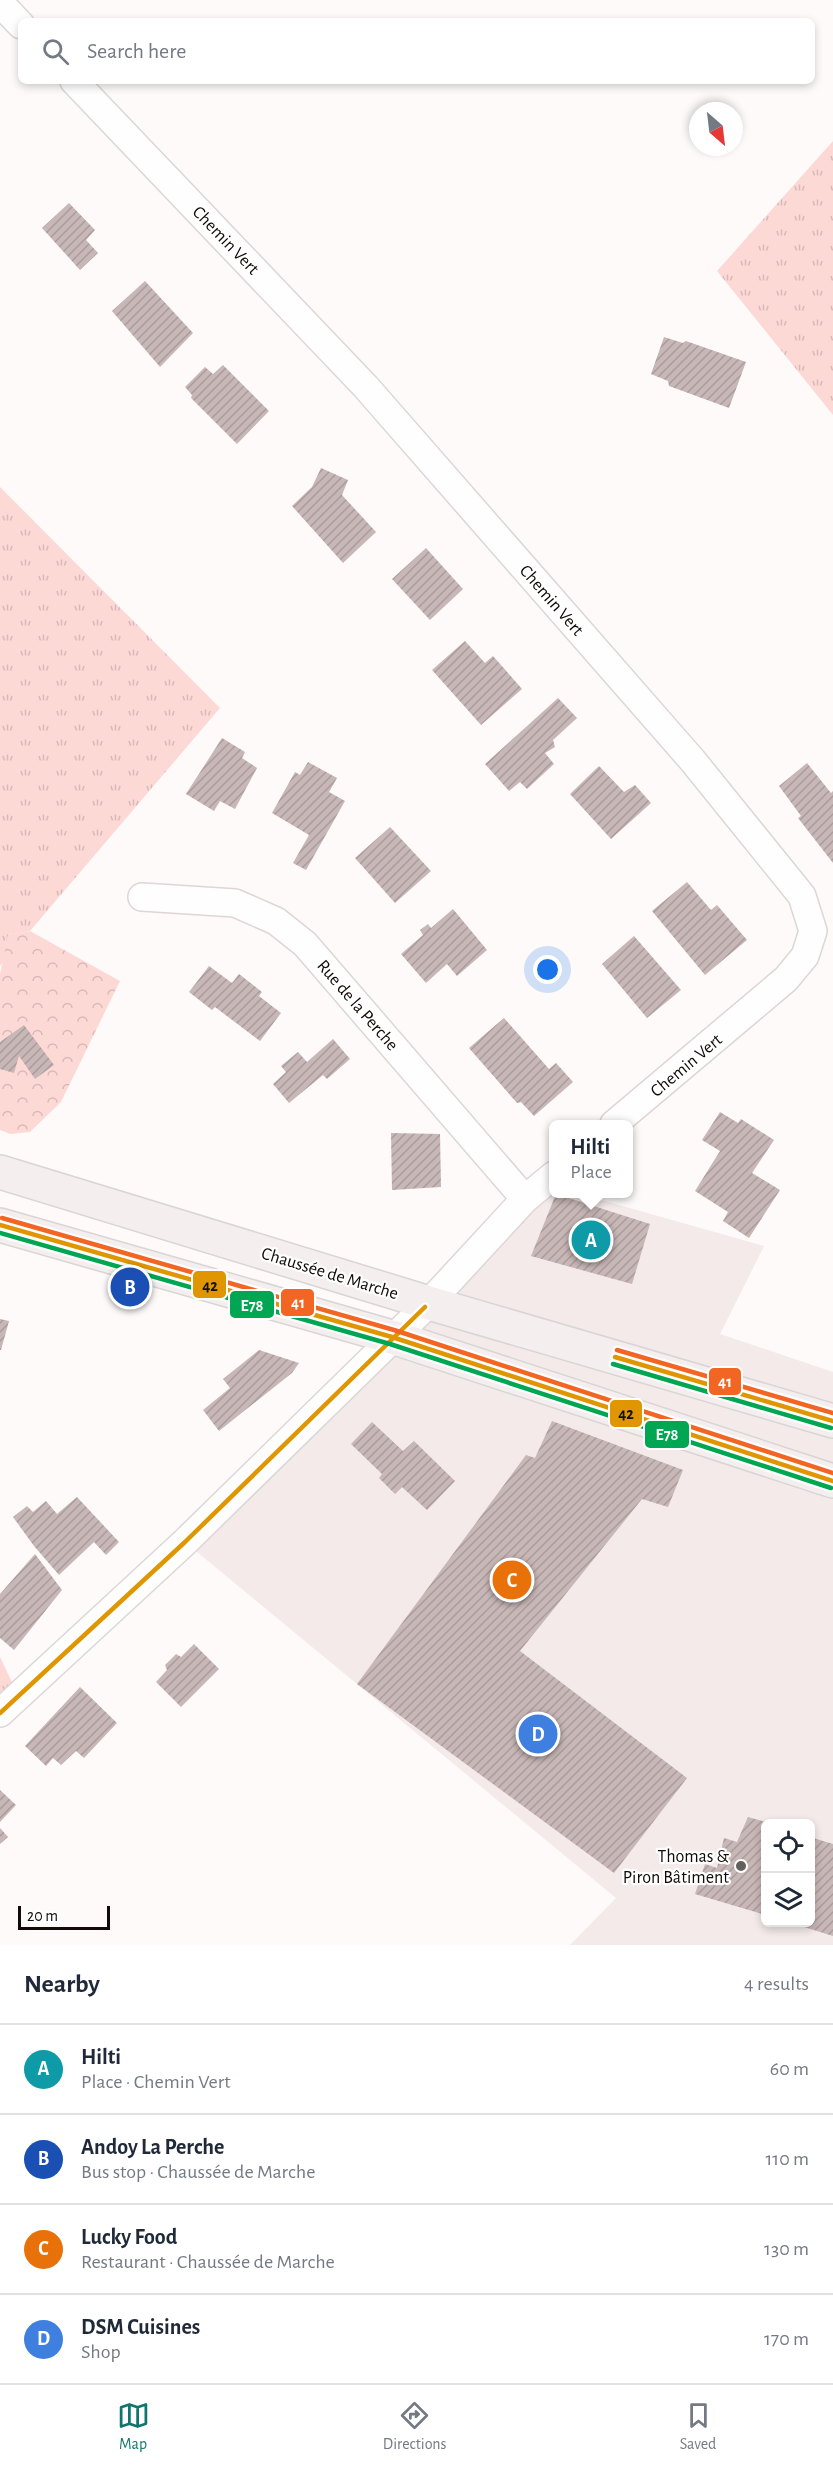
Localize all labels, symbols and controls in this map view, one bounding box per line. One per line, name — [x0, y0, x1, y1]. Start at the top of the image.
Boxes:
search box — [18, 18, 815, 84]
icon: search — [39, 35, 72, 68]
text: Search here — [87, 40, 186, 62]
north arrow — [689, 102, 743, 156]
street label: Chemin Vert — [189, 203, 262, 279]
street label: Chemin Vert — [516, 562, 587, 640]
your location — [533, 955, 562, 984]
street label: Rue de la Perche — [313, 957, 401, 1054]
street label: Chemin Vert — [647, 1031, 726, 1101]
popup — [549, 1120, 633, 1198]
text: Hilti — [570, 1136, 610, 1158]
text: Place — [570, 1162, 612, 1182]
pin: A — [572, 1218, 610, 1262]
street label: Chaussée de Marche — [259, 1245, 400, 1303]
pin: B — [110, 1264, 150, 1310]
line badge: 42 — [192, 1270, 227, 1299]
text: 42 — [202, 1278, 218, 1294]
line badge: 41 — [280, 1288, 315, 1317]
line badge: E78 — [229, 1290, 275, 1319]
text: 41 — [291, 1295, 305, 1311]
text: E78 — [241, 1298, 264, 1314]
line badge: 41 — [708, 1367, 742, 1396]
text: 41 — [718, 1374, 732, 1390]
line badge: 42 — [609, 1399, 643, 1428]
text: 42 — [618, 1406, 634, 1422]
line badge: E78 — [644, 1420, 690, 1449]
text: E78 — [656, 1427, 679, 1443]
pin: C — [492, 1558, 532, 1602]
pin: D — [518, 1712, 558, 1756]
map controls — [761, 1819, 815, 1927]
button: locate — [761, 1819, 815, 1873]
place label: Thomas & Piron Bâtiment — [623, 1848, 730, 1887]
marker: Thomas & Piron Bâtiment — [734, 1859, 748, 1873]
button: layers — [761, 1873, 815, 1927]
scale bar — [18, 1903, 110, 1930]
text: 20 m — [27, 1908, 58, 1924]
text: Nearby — [24, 1971, 100, 1997]
text: 4 results — [744, 1974, 809, 1994]
text: Hilti — [81, 2046, 121, 2068]
text: A — [38, 2059, 50, 2079]
text: 60 m — [770, 2059, 809, 2079]
text: Place · Chemin Vert — [81, 2072, 231, 2092]
text: Andoy La Perche — [81, 2136, 225, 2158]
text: B — [38, 2149, 49, 2169]
text: 110 m — [765, 2149, 809, 2169]
text: Bus stop · Chaussée de Marche — [81, 2162, 315, 2182]
text: Lucky Food — [81, 2226, 177, 2248]
text: C — [38, 2239, 49, 2259]
text: 130 m — [764, 2239, 809, 2259]
text: Restaurant · Chaussée de Marche — [81, 2252, 335, 2272]
text: DSM Cuisines — [81, 2316, 200, 2338]
text: D — [37, 2329, 50, 2349]
text: 170 m — [764, 2329, 809, 2349]
text: Shop — [81, 2342, 121, 2362]
tab: Map — [117, 2399, 150, 2454]
tab: Directions — [383, 2399, 447, 2454]
tab: Saved — [680, 2399, 716, 2454]

